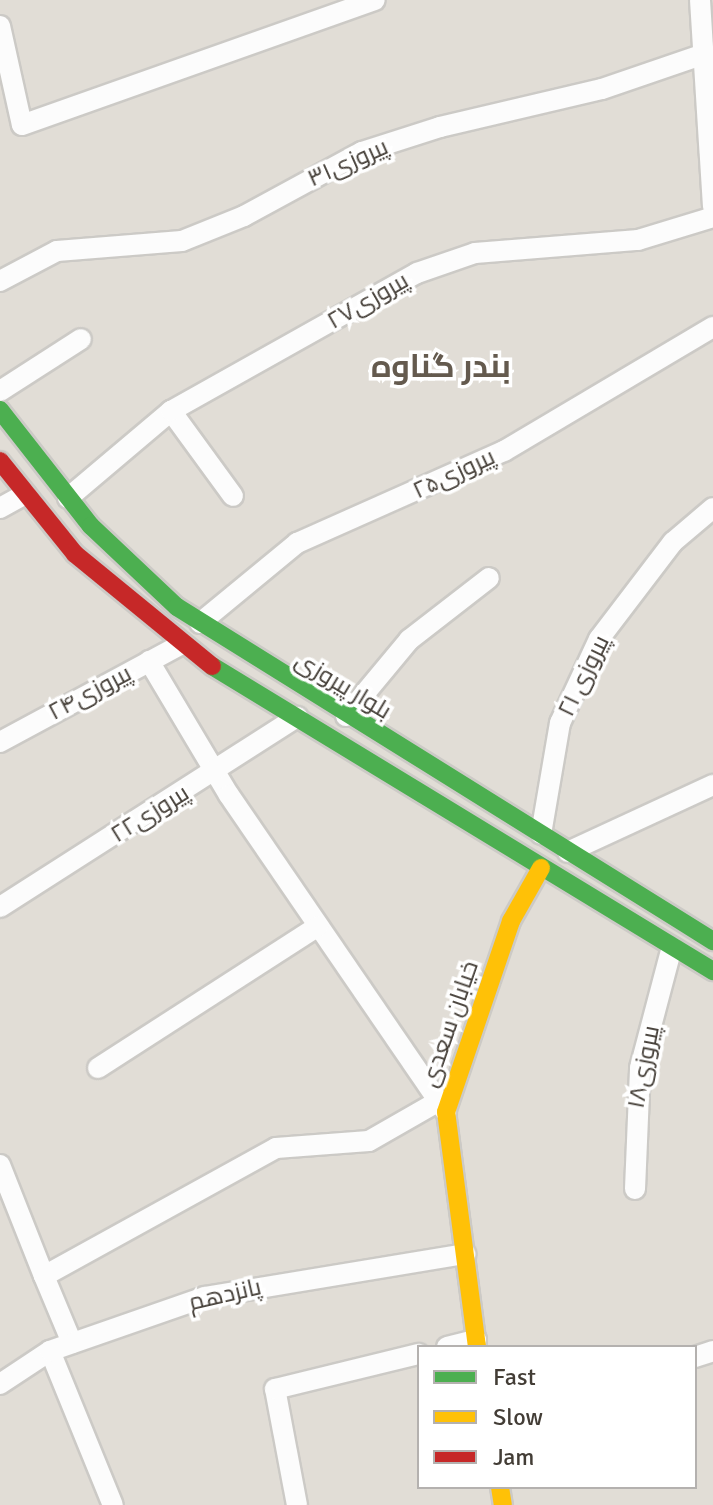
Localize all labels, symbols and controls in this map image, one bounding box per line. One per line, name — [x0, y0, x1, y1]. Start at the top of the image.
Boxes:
street label: پیروزی۳۱ — [303, 133, 393, 193]
street label: پیروزی۲۷ — [322, 266, 414, 336]
district label: بندر گناوه — [371, 348, 511, 386]
street label: پیروزی۲۵ — [408, 442, 500, 506]
street label: پیروزی ۲۱ — [552, 631, 616, 721]
street label: بلوار پیروزی — [290, 646, 396, 726]
street label: پیروزی۲۴ — [43, 659, 137, 727]
street label: پیروزی۲۲ — [106, 779, 194, 849]
street label: خیابان سعدی — [415, 957, 485, 1091]
street label: پیروزی۱۸ — [622, 1023, 666, 1111]
street label: پانزدهم — [186, 1273, 264, 1317]
legend — [417, 1345, 697, 1489]
text: Fast — [493, 1362, 536, 1392]
text: Slow — [493, 1402, 543, 1432]
text: Jam — [493, 1442, 534, 1472]

